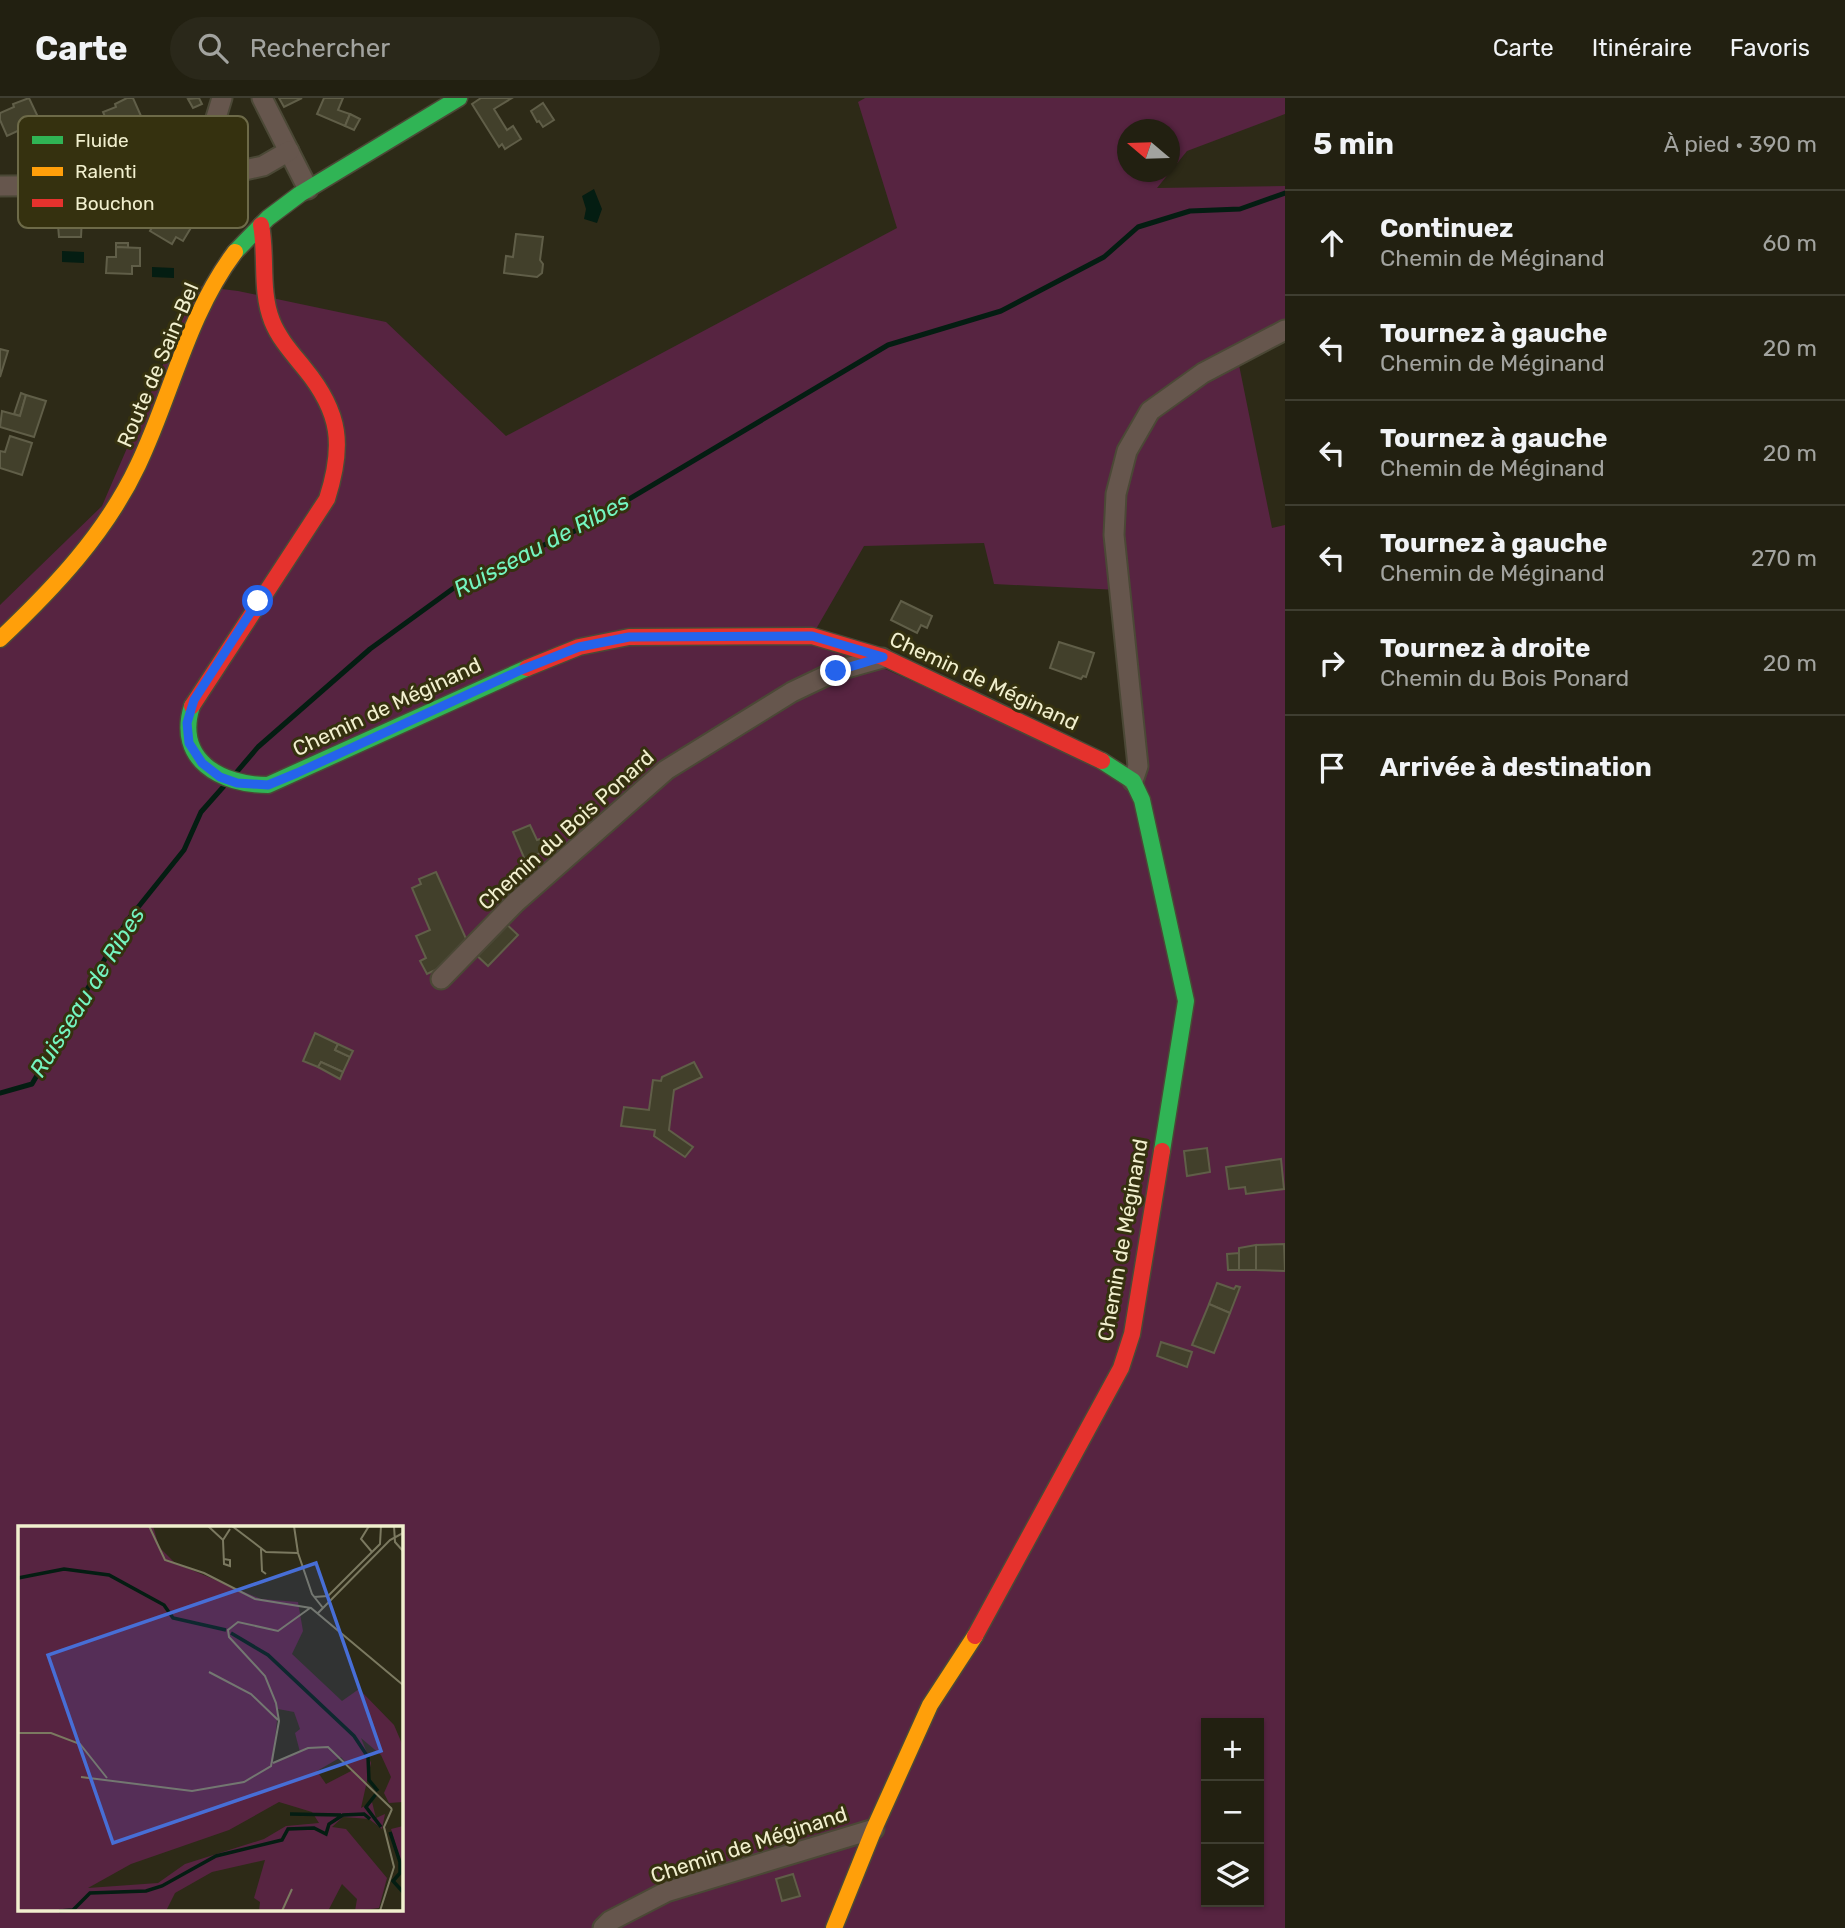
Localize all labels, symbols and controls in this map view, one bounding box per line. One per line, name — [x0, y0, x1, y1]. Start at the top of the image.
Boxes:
search box — [170, 17, 660, 80]
text: Carte — [35, 29, 128, 68]
icon: search — [194, 29, 232, 67]
text: Rechercher — [250, 33, 390, 64]
text: Carte — [1493, 34, 1554, 62]
text: Itinéraire — [1592, 34, 1692, 62]
text: Favoris — [1730, 34, 1810, 62]
legend — [18, 116, 248, 228]
north arrow — [1117, 119, 1180, 182]
text: 5 min — [1313, 126, 1394, 162]
text: Fluide — [75, 129, 129, 152]
text: À pied · 390 m — [1664, 130, 1817, 158]
text: Ralenti — [75, 160, 137, 183]
text: Bouchon — [75, 192, 155, 215]
text: Continuez — [1380, 213, 1513, 244]
icon: ahead — [1313, 224, 1351, 262]
text: 60 m — [1762, 229, 1817, 257]
text: Chemin de Méginand — [1380, 244, 1605, 272]
street label: Route de Sain-Bel — [112, 279, 203, 451]
text: Tournez à gauche — [1380, 318, 1608, 349]
icon: left — [1313, 329, 1351, 367]
text: 20 m — [1763, 334, 1817, 362]
text: Chemin de Méginand — [1380, 349, 1605, 377]
text: Tournez à gauche — [1380, 423, 1608, 454]
icon: left — [1313, 434, 1351, 472]
text: 20 m — [1763, 439, 1817, 467]
text: Chemin de Méginand — [1380, 454, 1605, 482]
water label: Ruisseau de Ribes — [448, 487, 634, 603]
text: Tournez à gauche — [1380, 528, 1608, 559]
icon: left — [1313, 539, 1351, 577]
text: 270 m — [1751, 544, 1817, 572]
text: Chemin de Méginand — [1380, 559, 1605, 587]
route start — [242, 585, 273, 616]
street label: Chemin de Méginand — [886, 626, 1082, 735]
text: Tournez à droite — [1380, 633, 1590, 664]
icon: right — [1313, 644, 1351, 682]
text: 20 m — [1763, 649, 1817, 677]
street label: Chemin de Méginand — [289, 652, 485, 761]
route end — [820, 655, 851, 686]
text: Chemin du Bois Ponard — [1380, 664, 1629, 692]
street label: Chemin du Bois Ponard — [473, 744, 659, 915]
icon: arrive — [1313, 749, 1351, 787]
text: Arrivée à destination — [1380, 752, 1652, 783]
water label: Ruisseau de Ribes — [23, 902, 151, 1082]
street label: Chemin de Méginand — [1092, 1137, 1153, 1343]
inset map — [18, 1526, 402, 1910]
map controls — [1201, 1718, 1264, 1907]
button: + — [1201, 1718, 1264, 1781]
button: − — [1201, 1781, 1264, 1844]
street label: Chemin de Méginand — [647, 1801, 850, 1888]
button: layers — [1201, 1844, 1264, 1907]

